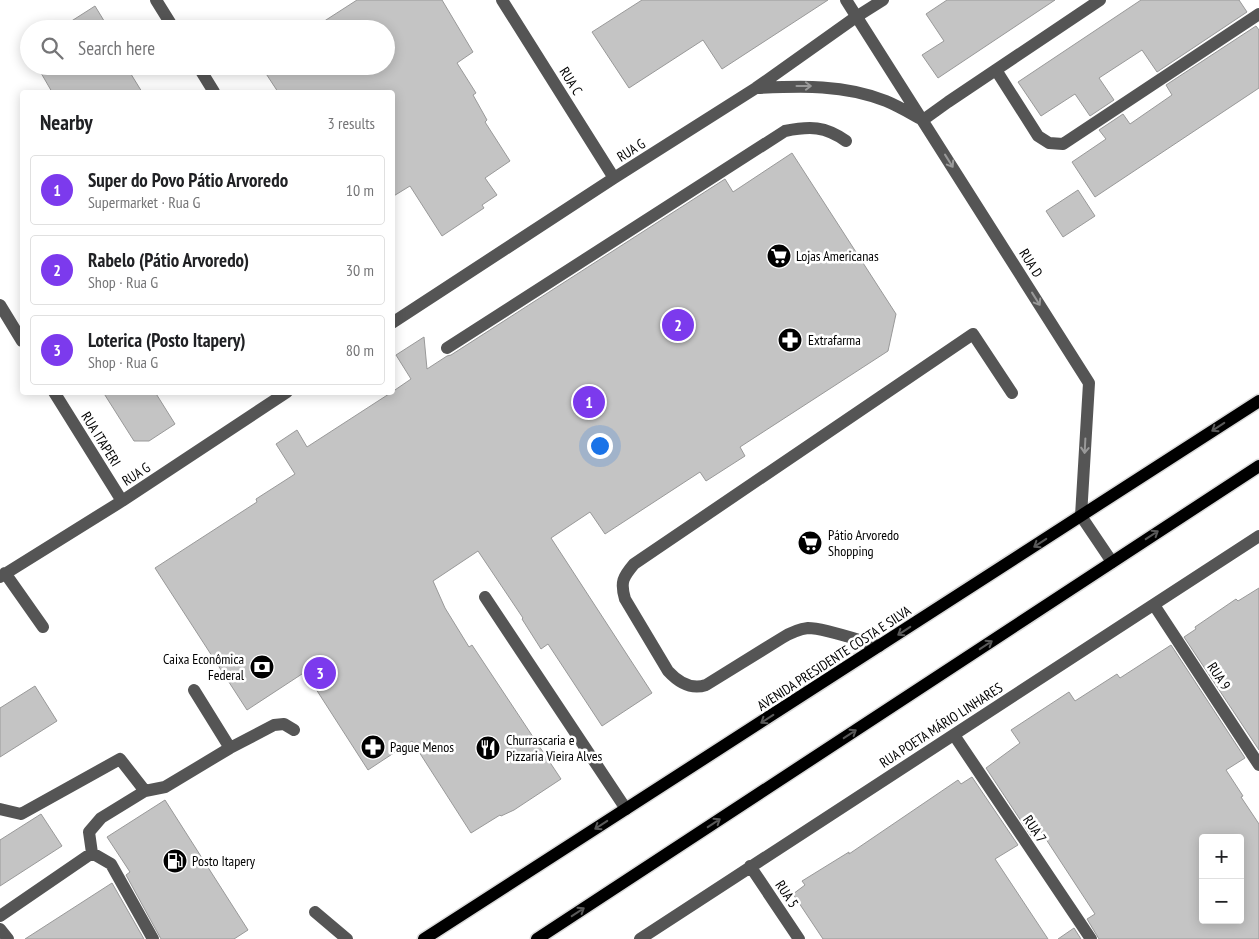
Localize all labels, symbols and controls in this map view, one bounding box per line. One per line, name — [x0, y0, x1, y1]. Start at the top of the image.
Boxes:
search box — [20, 20, 395, 75]
icon: search — [38, 34, 66, 62]
text: Search here — [78, 36, 155, 60]
street label: RUA C — [556, 64, 587, 99]
one-way arrow — [796, 81, 812, 91]
text: Nearby — [40, 109, 93, 136]
text: 3 results — [328, 113, 375, 133]
street label: RUA G — [613, 134, 649, 166]
one-way arrow — [945, 154, 955, 168]
text: Super do Povo Pátio Arvoredo — [88, 168, 288, 192]
text: 1 — [53, 180, 61, 200]
text: 10 m — [346, 180, 374, 200]
text: Supermarket · Rua G — [88, 192, 200, 212]
supermarket icon: Lojas Americanas — [766, 243, 792, 269]
street label: RUA D — [1015, 245, 1047, 281]
place label: Lojas Americanas — [796, 247, 879, 265]
text: Rabelo (Pátio Arvoredo) — [88, 248, 249, 272]
text: 2 — [53, 260, 61, 280]
text: 30 m — [346, 260, 374, 280]
text: Shop · Rua G — [88, 272, 158, 292]
one-way arrow — [1031, 291, 1041, 305]
pin: 2 — [662, 306, 694, 344]
pharmacy icon: Extrafarma — [777, 327, 803, 353]
text: Loterica (Posto Itapery) — [88, 328, 246, 352]
place label: Extrafarma — [808, 331, 861, 349]
text: 3 — [53, 340, 61, 360]
text: 80 m — [346, 340, 374, 360]
text: Shop · Rua G — [88, 352, 158, 372]
pin: 1 — [573, 383, 605, 421]
street label: RUA ITAPERI — [77, 408, 125, 470]
one-way arrow — [1211, 422, 1225, 433]
your location — [587, 433, 613, 459]
one-way arrow — [1081, 438, 1090, 454]
street label: RUA G — [119, 458, 154, 490]
place label: Pátio Arvoredo Shopping — [828, 526, 899, 560]
supermarket icon: Pátio Arvoredo Shopping — [797, 530, 823, 556]
one-way arrow — [1145, 530, 1159, 540]
one-way arrow — [1034, 538, 1048, 548]
street label: AVENIDA PRESIDENTE COSTA E SILVA — [754, 601, 915, 715]
one-way arrow — [897, 626, 911, 636]
one-way arrow — [978, 639, 992, 649]
place label: Caixa Econômica Federal — [163, 650, 245, 684]
bank icon: Caixa Econômica Federal — [249, 654, 275, 680]
pin: 3 — [304, 654, 336, 692]
street label: RUA 9 — [1203, 659, 1235, 693]
street label: RUA POETA MÁRIO LINHARES — [876, 678, 1006, 772]
one-way arrow — [761, 714, 775, 724]
one-way arrow — [843, 729, 857, 739]
place label: Churrascaria e Pizzaria Vieira Alves — [506, 731, 603, 765]
pharmacy icon: Pague Menos — [360, 734, 386, 760]
restaurant icon: Churrascaria e Pizzaria Vieira Alves — [475, 735, 501, 761]
place label: Pague Menos — [390, 738, 454, 756]
street label: RUA 7 — [1019, 812, 1051, 846]
one-way arrow — [707, 818, 721, 828]
one-way arrow — [594, 820, 608, 831]
map controls — [1199, 834, 1244, 924]
button: + — [1199, 834, 1244, 879]
fuel station icon: Posto Itapery — [162, 848, 188, 874]
place label: Posto Itapery — [192, 852, 256, 870]
street label: RUA 5 — [771, 877, 803, 911]
button: − — [1199, 879, 1244, 924]
one-way arrow — [571, 907, 585, 917]

